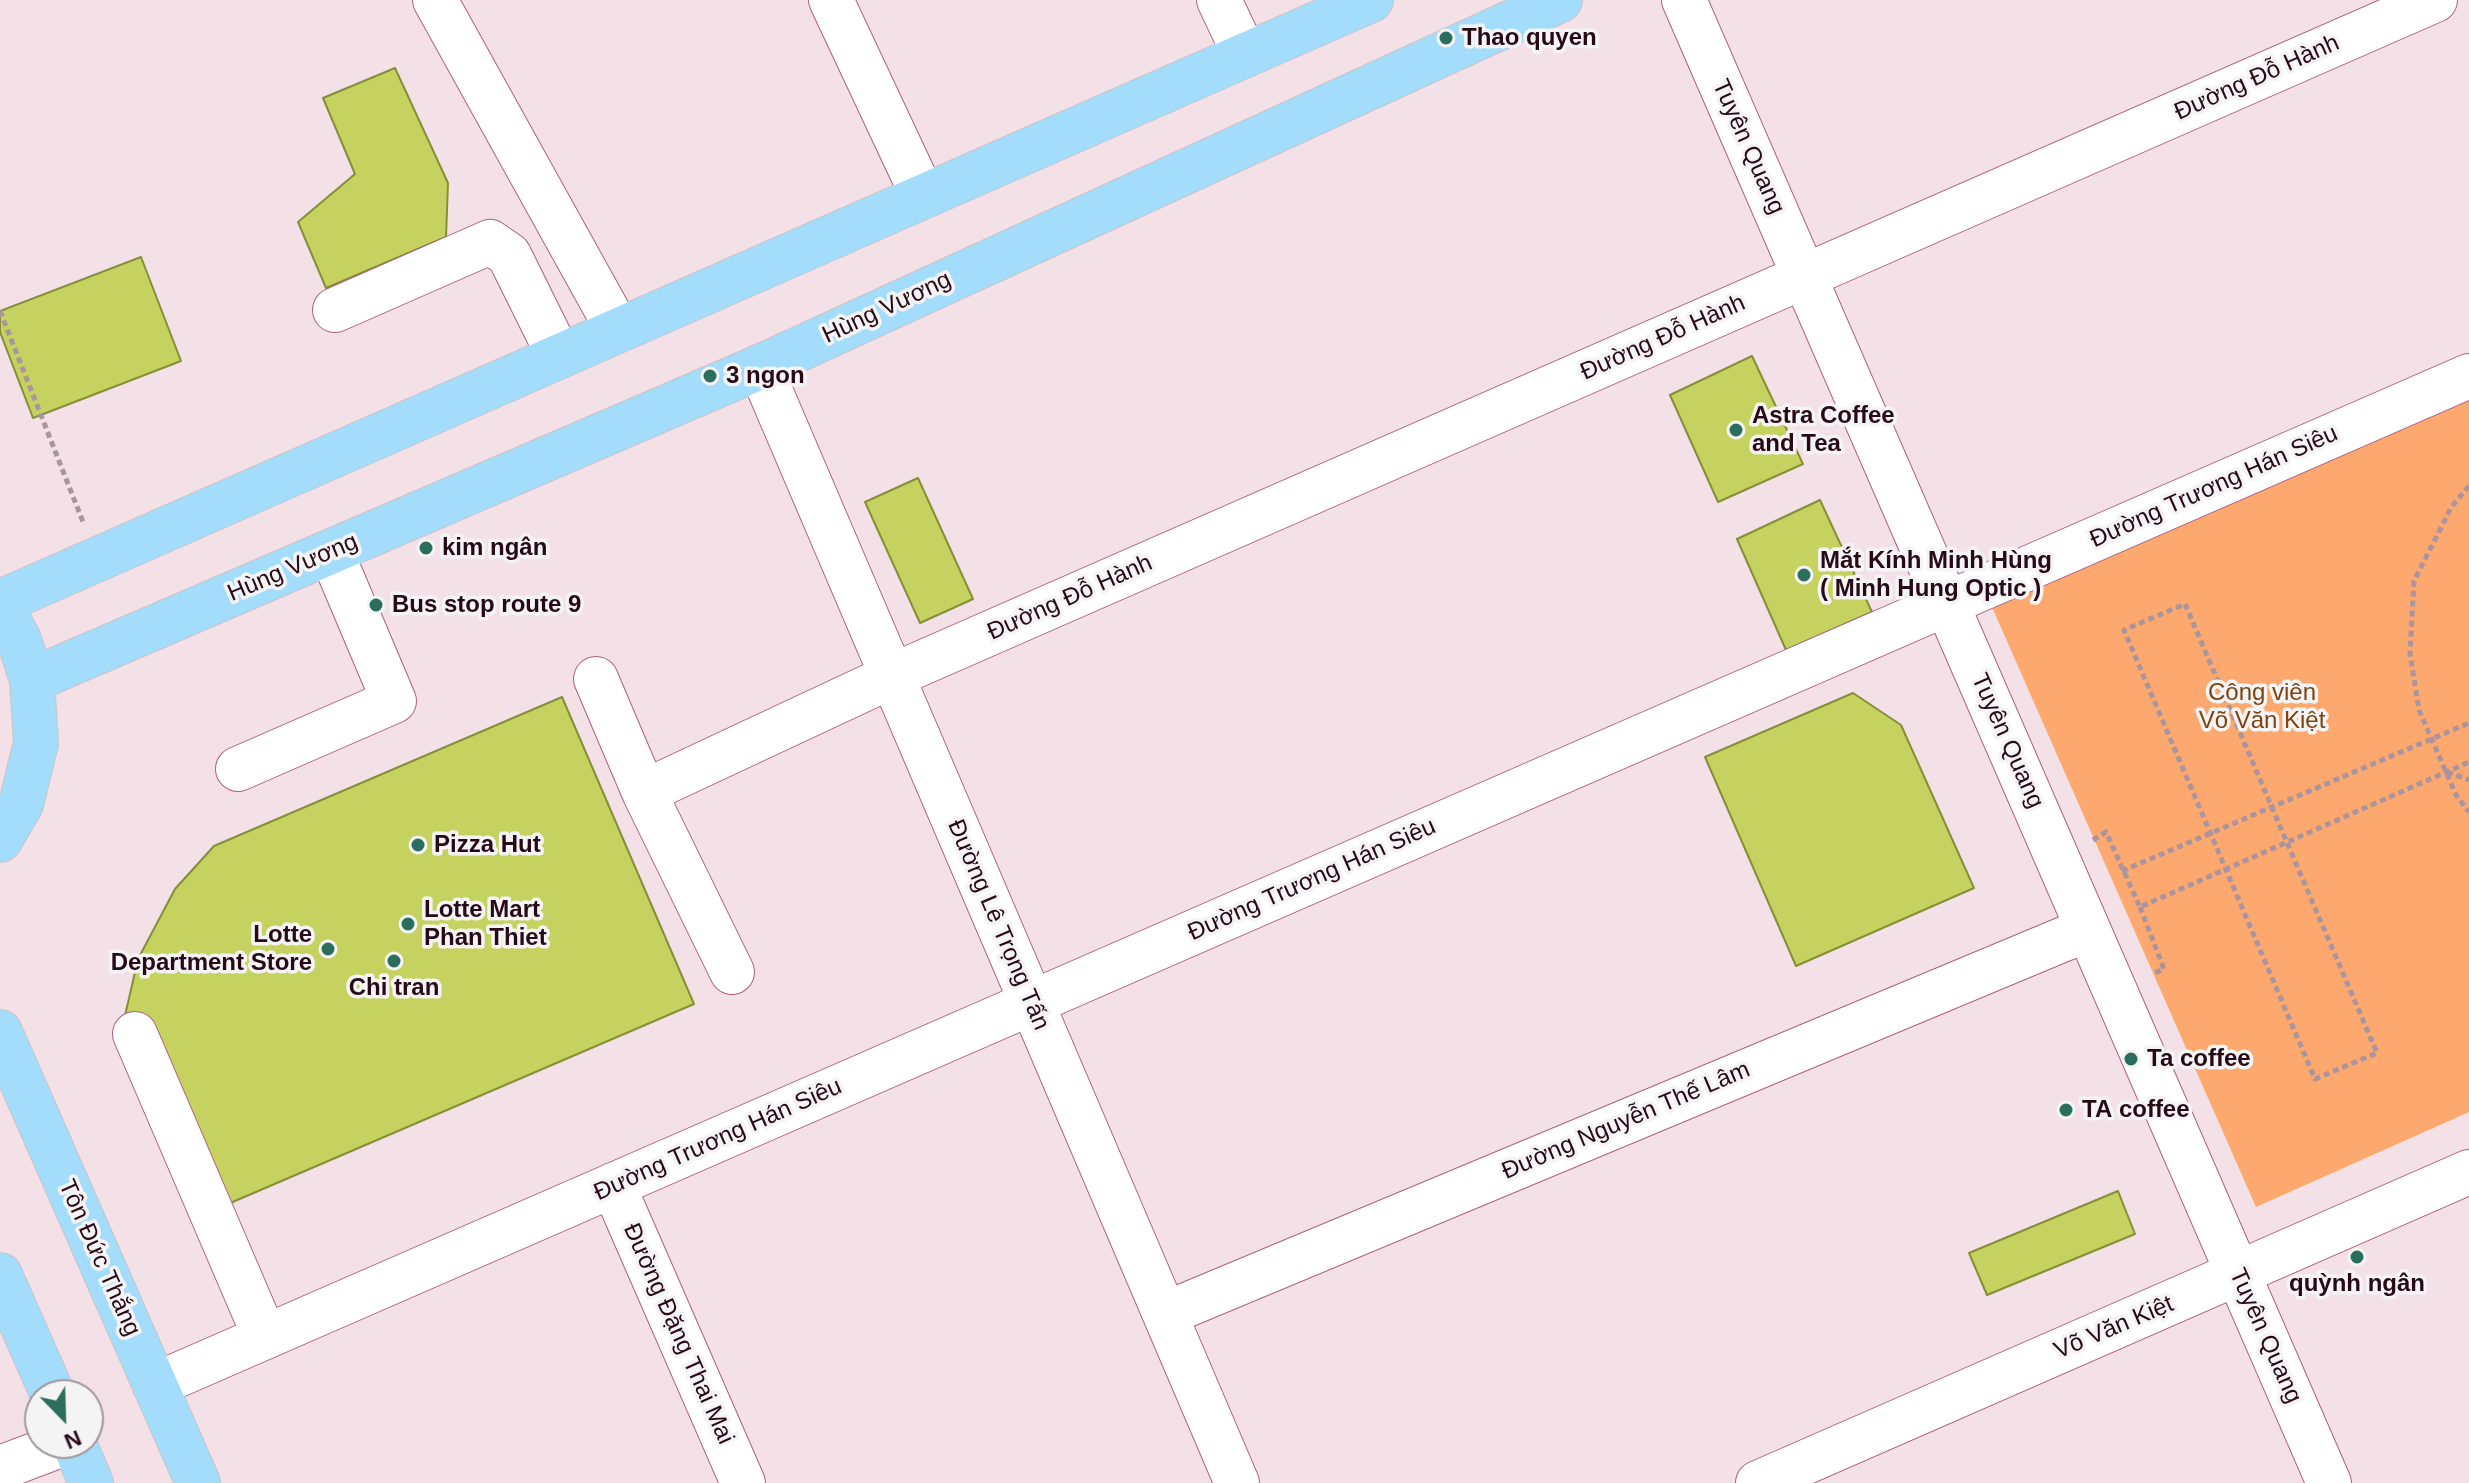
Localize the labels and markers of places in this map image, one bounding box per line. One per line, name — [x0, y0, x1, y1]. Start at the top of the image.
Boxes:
place label: Thao quyen — [1462, 24, 1597, 52]
marker: Thao quyen — [1437, 29, 1455, 47]
place label: 3 ngon — [726, 362, 805, 390]
marker: 3 ngon — [701, 367, 719, 385]
place label: Astra Coffee and Tea — [1752, 402, 1895, 458]
marker: Astra Coffee and Tea — [1727, 421, 1745, 439]
place label: kim ngân — [442, 534, 547, 562]
marker: kim ngân — [417, 539, 435, 557]
place label: Mắt Kính Minh Hùng ( Minh Hung Optic ) — [1820, 547, 2052, 603]
marker: Mắt Kính Minh Hùng ( Minh Hung Optic ) — [1795, 566, 1813, 584]
place label: Bus stop route 9 — [392, 591, 581, 619]
marker: Bus stop route 9 — [367, 596, 385, 614]
place label: Pizza Hut — [434, 831, 541, 859]
marker: Pizza Hut — [409, 836, 427, 854]
place label: Lotte Mart Phan Thiet — [424, 896, 547, 952]
marker: Lotte Mart Phan Thiet — [399, 915, 417, 933]
place label: Lotte Department Store — [111, 921, 312, 977]
marker: Lotte Department Store — [319, 940, 337, 958]
marker: Chi tran — [385, 952, 403, 970]
place label: Chi tran — [349, 974, 439, 1002]
place label: Ta coffee — [2147, 1045, 2251, 1073]
marker: Ta coffee — [2122, 1050, 2140, 1068]
place label: TA coffee — [2082, 1096, 2190, 1124]
marker: TA coffee — [2057, 1101, 2075, 1119]
marker: quỳnh ngân — [2348, 1248, 2366, 1266]
place label: quỳnh ngân — [2289, 1270, 2425, 1298]

